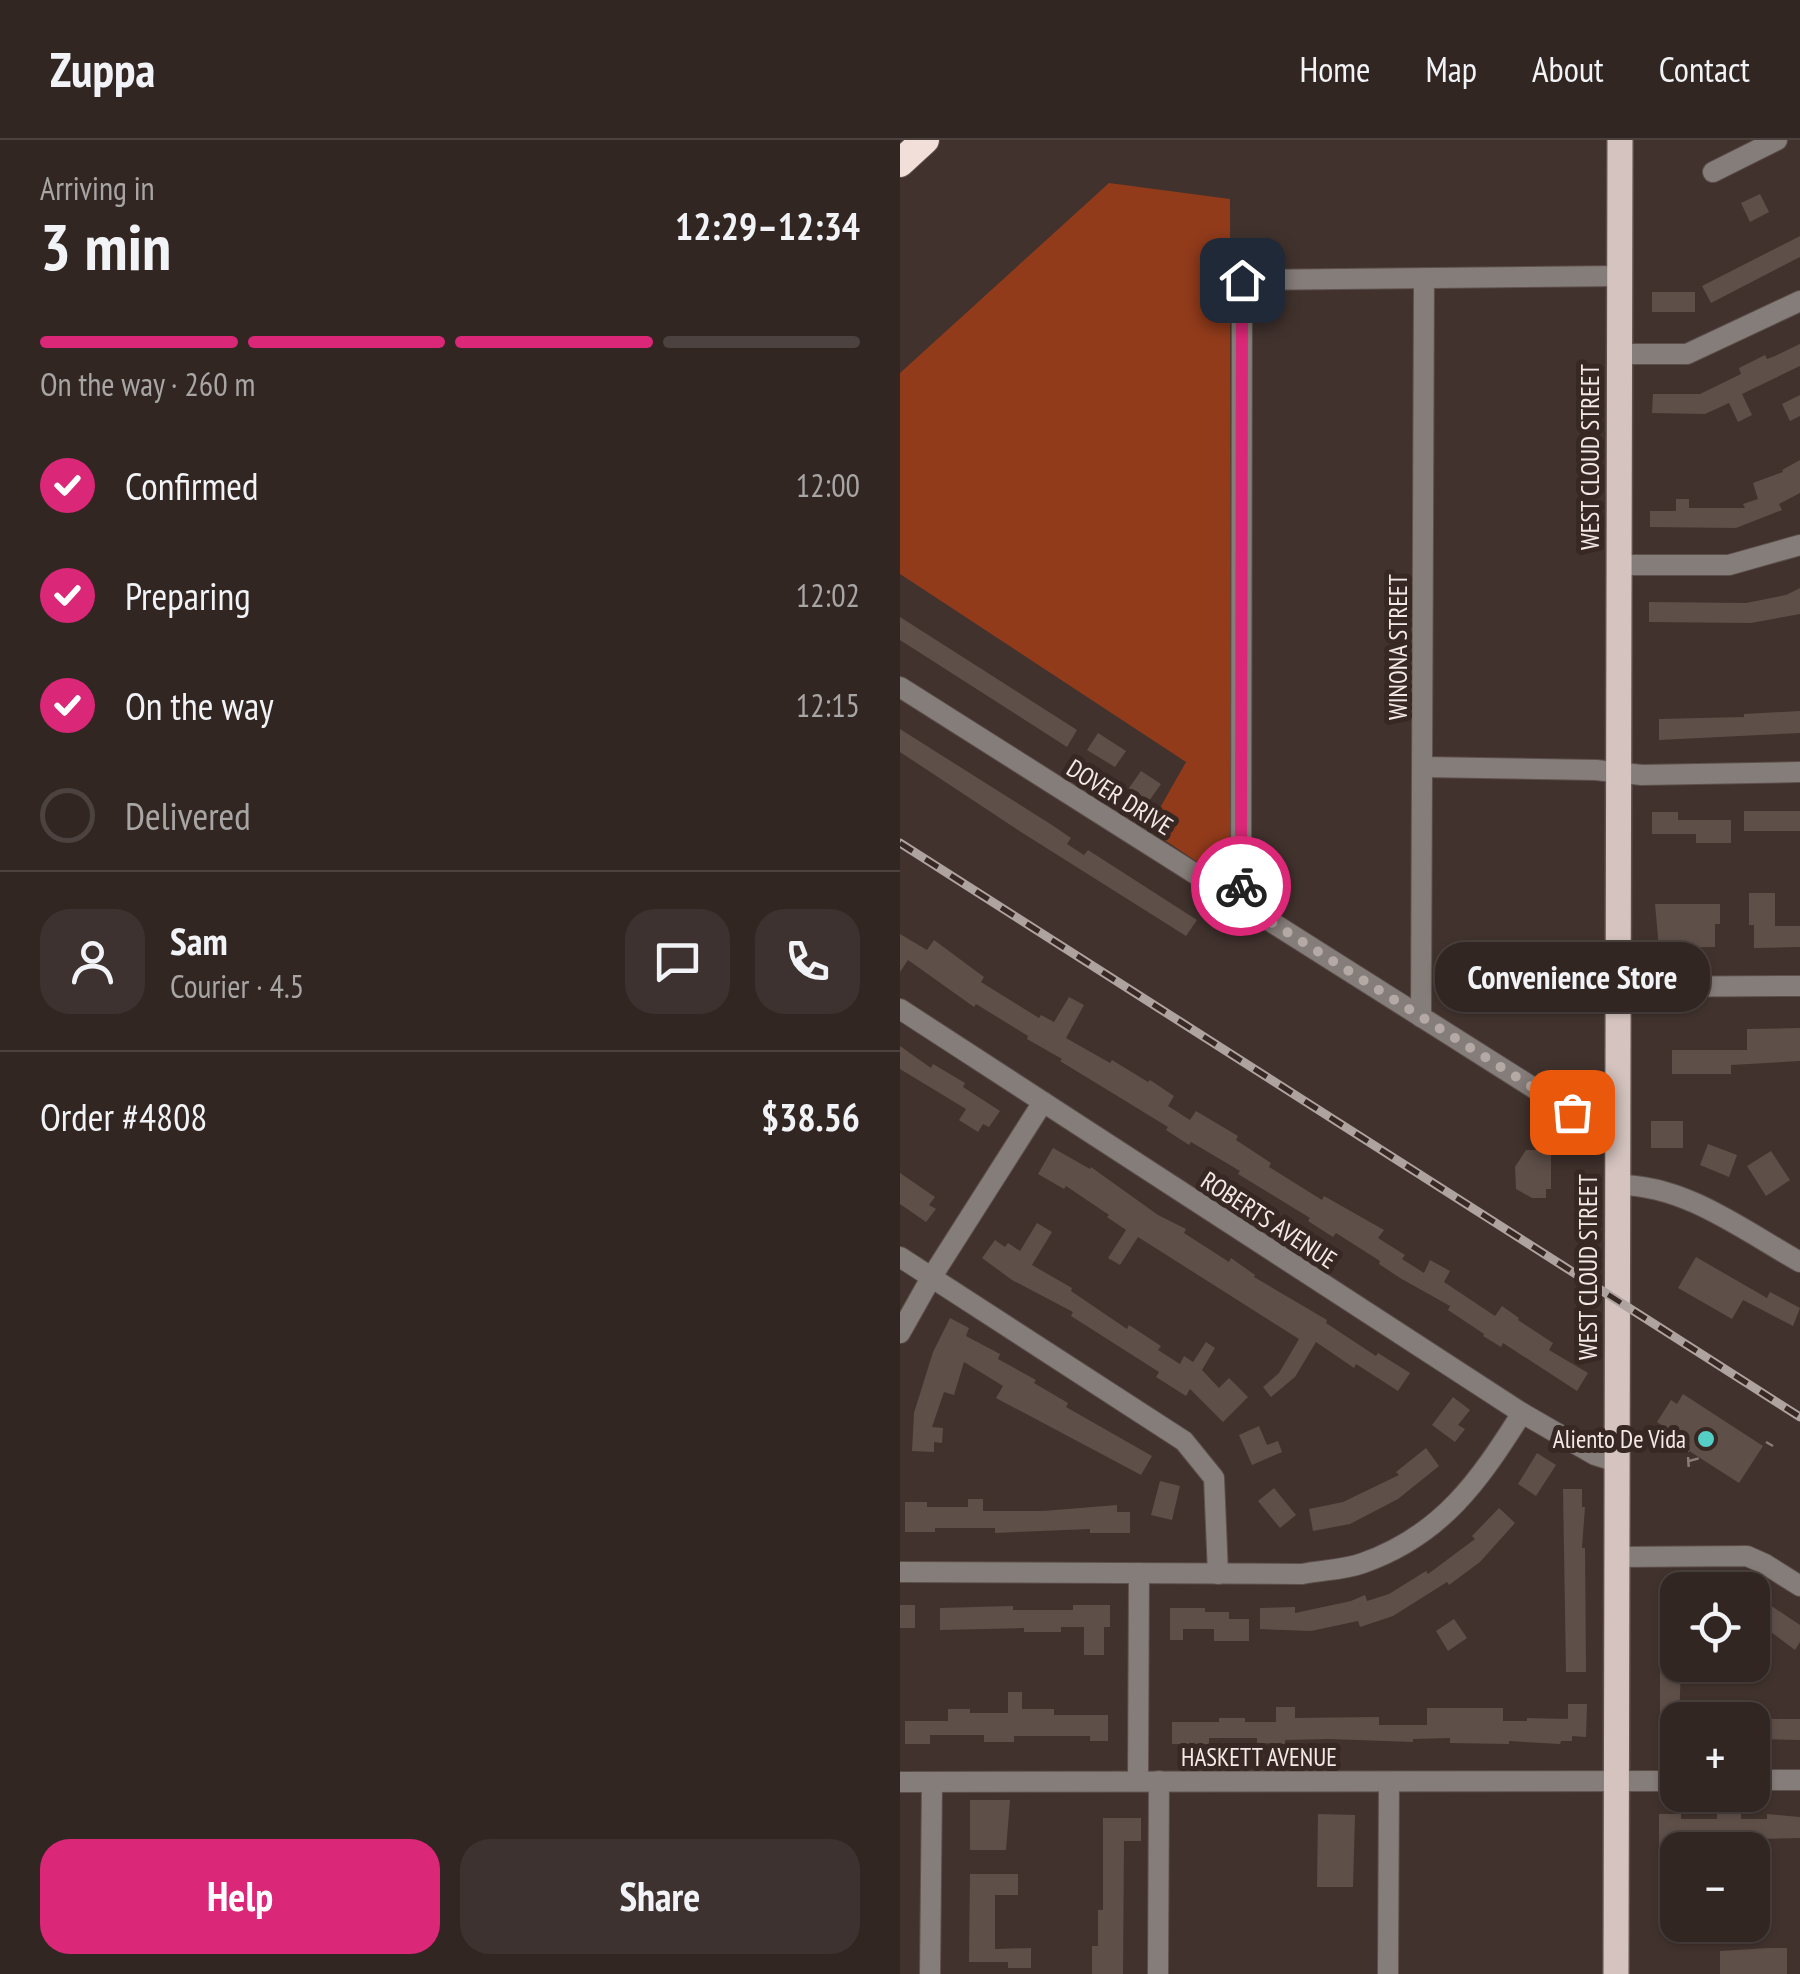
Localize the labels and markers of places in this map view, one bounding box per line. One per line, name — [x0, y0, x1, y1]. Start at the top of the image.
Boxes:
pin — [1200, 238, 1285, 323]
callout: Convenience Store — [1434, 942, 1710, 1012]
pin — [1530, 1070, 1615, 1155]
place label: Aliento De Vida — [1553, 1423, 1686, 1455]
marker: Aliento De Vida — [1695, 1428, 1717, 1450]

